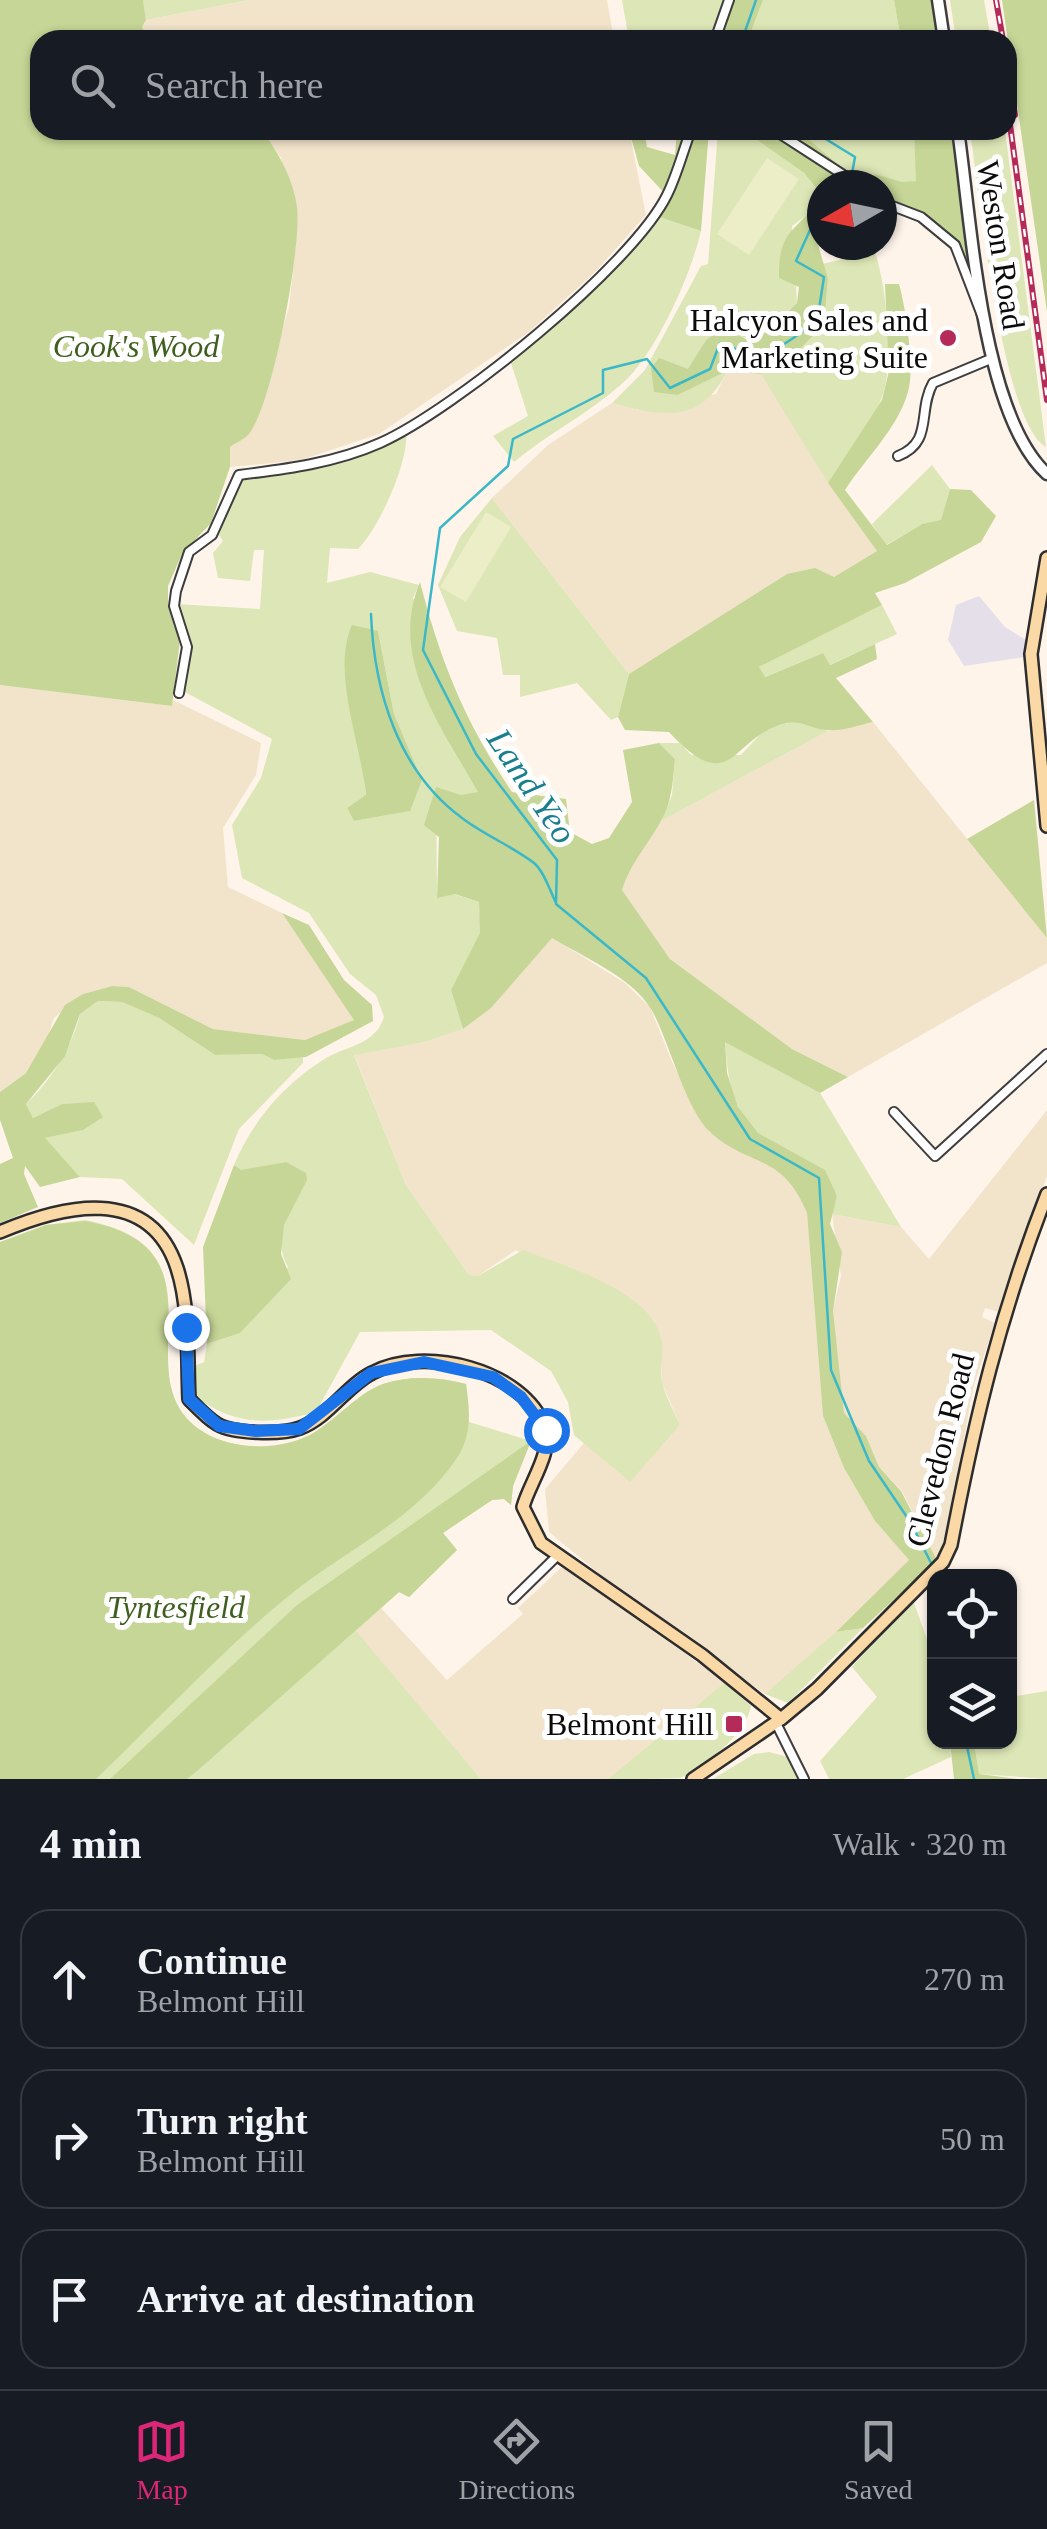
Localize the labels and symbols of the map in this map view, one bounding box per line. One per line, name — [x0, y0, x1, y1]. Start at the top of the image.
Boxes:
street label: Weston Road — [970, 158, 1032, 332]
north arrow — [807, 170, 897, 260]
place label: Halcyon Sales and Marketing Suite — [690, 302, 928, 375]
marker: Halcyon Sales and Marketing Suite — [937, 327, 959, 349]
park label: Cook's Wood — [53, 328, 220, 364]
water label: Land Yeo — [479, 721, 584, 851]
route end — [164, 1305, 210, 1351]
street label: Clevedon Road — [899, 1349, 981, 1551]
route start — [524, 1408, 570, 1454]
park label: Tyntesfield — [107, 1589, 246, 1625]
place label: Belmont Hill — [546, 1706, 714, 1742]
marker: Belmont Hill — [723, 1713, 745, 1735]

